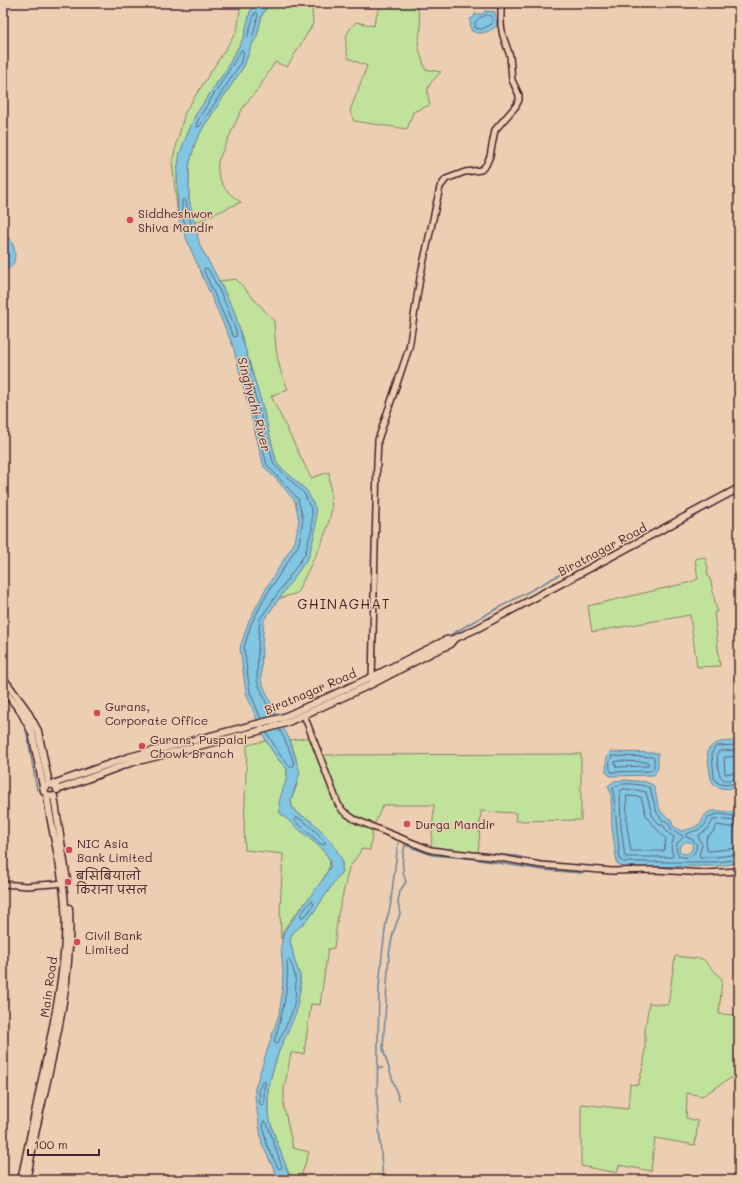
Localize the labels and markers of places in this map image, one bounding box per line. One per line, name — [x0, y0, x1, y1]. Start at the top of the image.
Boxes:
place label: Siddheshwor Shiva Mandir — [138, 205, 214, 235]
marker: Siddheshwor Shiva Mandir — [125, 215, 135, 225]
place label: Gurans, Corporate Office — [105, 698, 208, 728]
marker: Gurans, Corporate Office — [92, 708, 102, 718]
place label: Gurans, Puspalal Chowk Branch — [150, 731, 247, 761]
marker: Gurans, Puspalal Chowk Branch — [137, 741, 147, 751]
place label: Durga Mandir — [415, 816, 495, 832]
marker: Durga Mandir — [402, 819, 412, 829]
place label: NIC Asia Bank Limited — [77, 835, 153, 865]
marker: NIC Asia Bank Limited — [64, 845, 74, 855]
place label: बसिबियालो किराना पसल — [75, 867, 148, 897]
marker: बसिबियालो किराना पसल — [63, 877, 73, 887]
place label: Civil Bank Limited — [85, 927, 142, 957]
marker: Civil Bank Limited — [72, 937, 82, 947]

